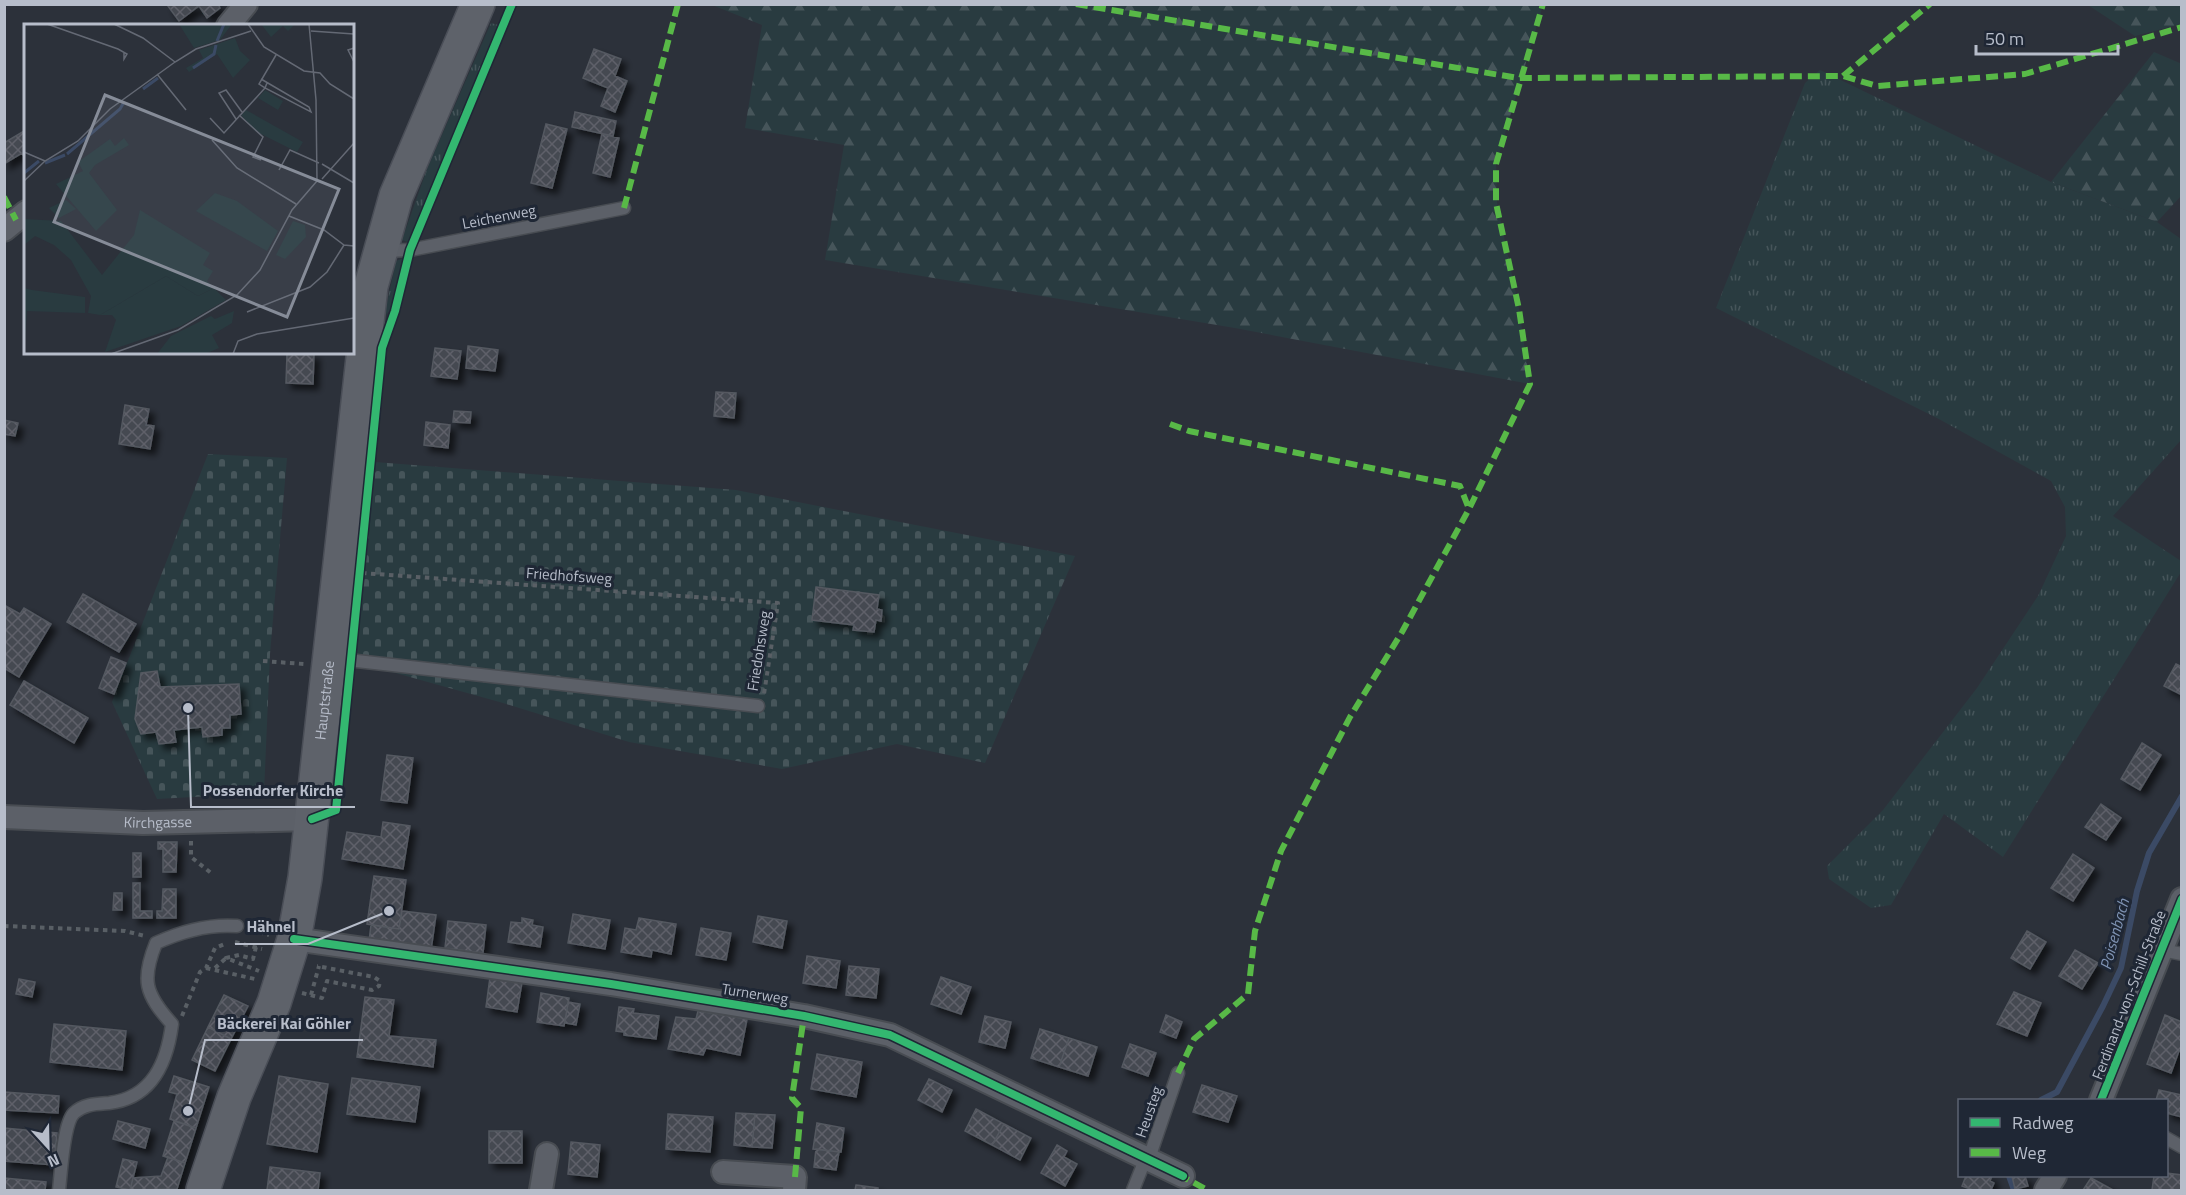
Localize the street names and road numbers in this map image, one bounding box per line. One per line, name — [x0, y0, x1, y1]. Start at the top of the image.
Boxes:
street label: Leichenweg — [460, 198, 538, 235]
street label: Friedhofsweg — [525, 561, 613, 590]
street label: Friedohsweg — [741, 609, 776, 693]
street label: Hauptstraße — [308, 659, 340, 741]
street label: Kirchgasse — [123, 810, 192, 834]
street label: Ferdinand-von-Schill-Straße — [2086, 907, 2171, 1083]
street label: Turnerweg — [720, 977, 790, 1010]
street label: Heusteg — [1129, 1083, 1168, 1141]

